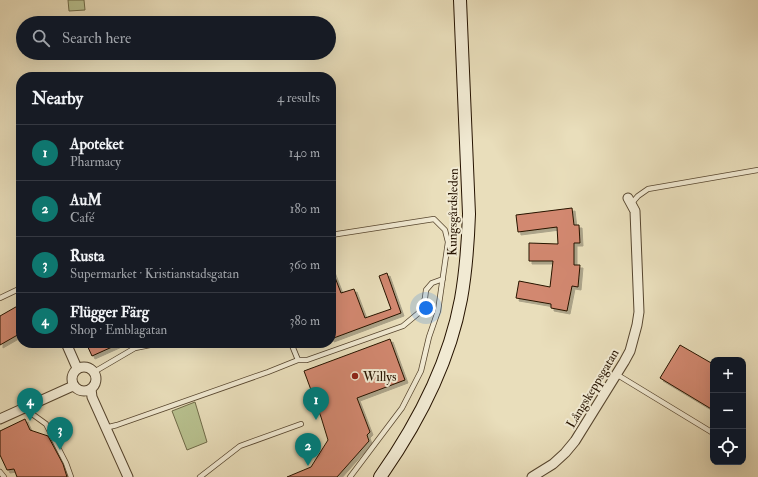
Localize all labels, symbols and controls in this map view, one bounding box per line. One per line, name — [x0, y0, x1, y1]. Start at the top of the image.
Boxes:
search box — [16, 16, 336, 60]
icon: search — [30, 27, 52, 49]
text: Search here — [62, 29, 131, 48]
text: Nearby — [32, 88, 83, 109]
text: 4 results — [277, 90, 320, 106]
text: Apoteket — [70, 135, 124, 154]
text: 1 — [43, 145, 47, 161]
text: 140 m — [289, 145, 320, 161]
text: Pharmacy — [70, 154, 121, 170]
street label: Kungsgårdsleden — [444, 168, 462, 256]
text: AuM — [70, 191, 102, 210]
text: 2 — [42, 201, 48, 217]
text: 180 m — [290, 201, 320, 217]
text: Café — [70, 210, 94, 226]
text: Rusta — [70, 247, 105, 266]
text: 3 — [43, 257, 48, 273]
text: 360 m — [289, 257, 320, 273]
text: Supermarket · Kristianstadsgatan — [70, 266, 239, 282]
your location — [416, 298, 436, 318]
text: Flügger Färg — [70, 303, 149, 322]
text: 4 — [41, 313, 49, 329]
text: 380 m — [289, 313, 320, 329]
text: Shop · Emblagatan — [70, 322, 167, 338]
street label: Långskeppsgatan — [563, 346, 624, 431]
map controls — [710, 357, 746, 465]
button: + — [710, 357, 746, 393]
place label: Willys — [362, 369, 397, 386]
marker: Willys — [350, 371, 360, 381]
pin: 1 — [303, 387, 329, 420]
pin: 4 — [17, 388, 43, 421]
button: − — [710, 393, 746, 429]
pin: 3 — [47, 417, 73, 450]
button: locate — [710, 429, 746, 465]
pin: 2 — [295, 433, 321, 466]

